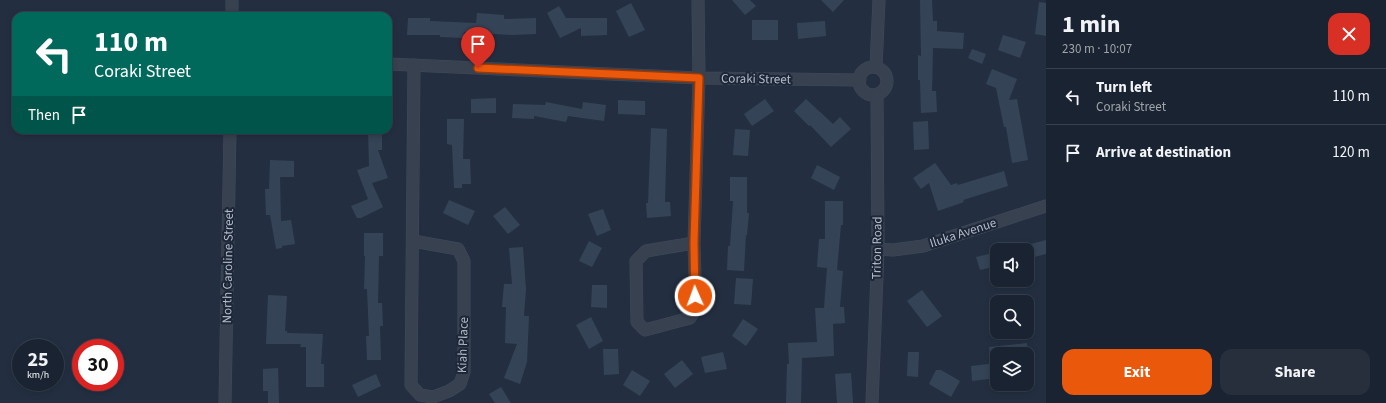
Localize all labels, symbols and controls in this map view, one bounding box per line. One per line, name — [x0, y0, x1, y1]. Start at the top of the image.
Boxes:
text: 1 min — [1062, 7, 1120, 42]
button: close — [1328, 13, 1370, 55]
text: 110 m — [94, 22, 168, 62]
pin — [461, 27, 495, 68]
icon: left — [28, 28, 80, 80]
icon: arrive — [467, 33, 489, 55]
text: 230 m · 10:07 — [1062, 40, 1132, 58]
text: Coraki Street — [94, 59, 191, 84]
street label: Coraki Street — [721, 69, 792, 89]
text: Turn left — [1096, 77, 1152, 98]
icon: left — [1062, 86, 1084, 108]
text: 110 m — [1332, 86, 1370, 107]
text: Coraki Street — [1096, 98, 1166, 116]
icon: arrive — [68, 104, 90, 126]
text: Then — [28, 105, 60, 126]
icon: arrive — [1062, 142, 1084, 164]
text: Arrive at destination — [1096, 142, 1231, 163]
text: 120 m — [1332, 142, 1370, 163]
street label: North Caroline Street — [218, 208, 238, 323]
street label: Iluka Avenue — [927, 214, 999, 252]
street label: Triton Road — [867, 216, 887, 280]
map controls — [990, 243, 1034, 391]
button: sound — [990, 243, 1034, 287]
position arrow — [674, 275, 716, 317]
button: search — [990, 295, 1034, 339]
street label: Kiah Place — [453, 317, 473, 373]
speed limit sign: 30 — [72, 339, 124, 391]
text: 25 — [27, 346, 49, 374]
button: layers — [990, 347, 1034, 391]
button: Exit — [1062, 349, 1212, 395]
button: Share — [1220, 349, 1370, 395]
text: km/h — [27, 368, 49, 382]

